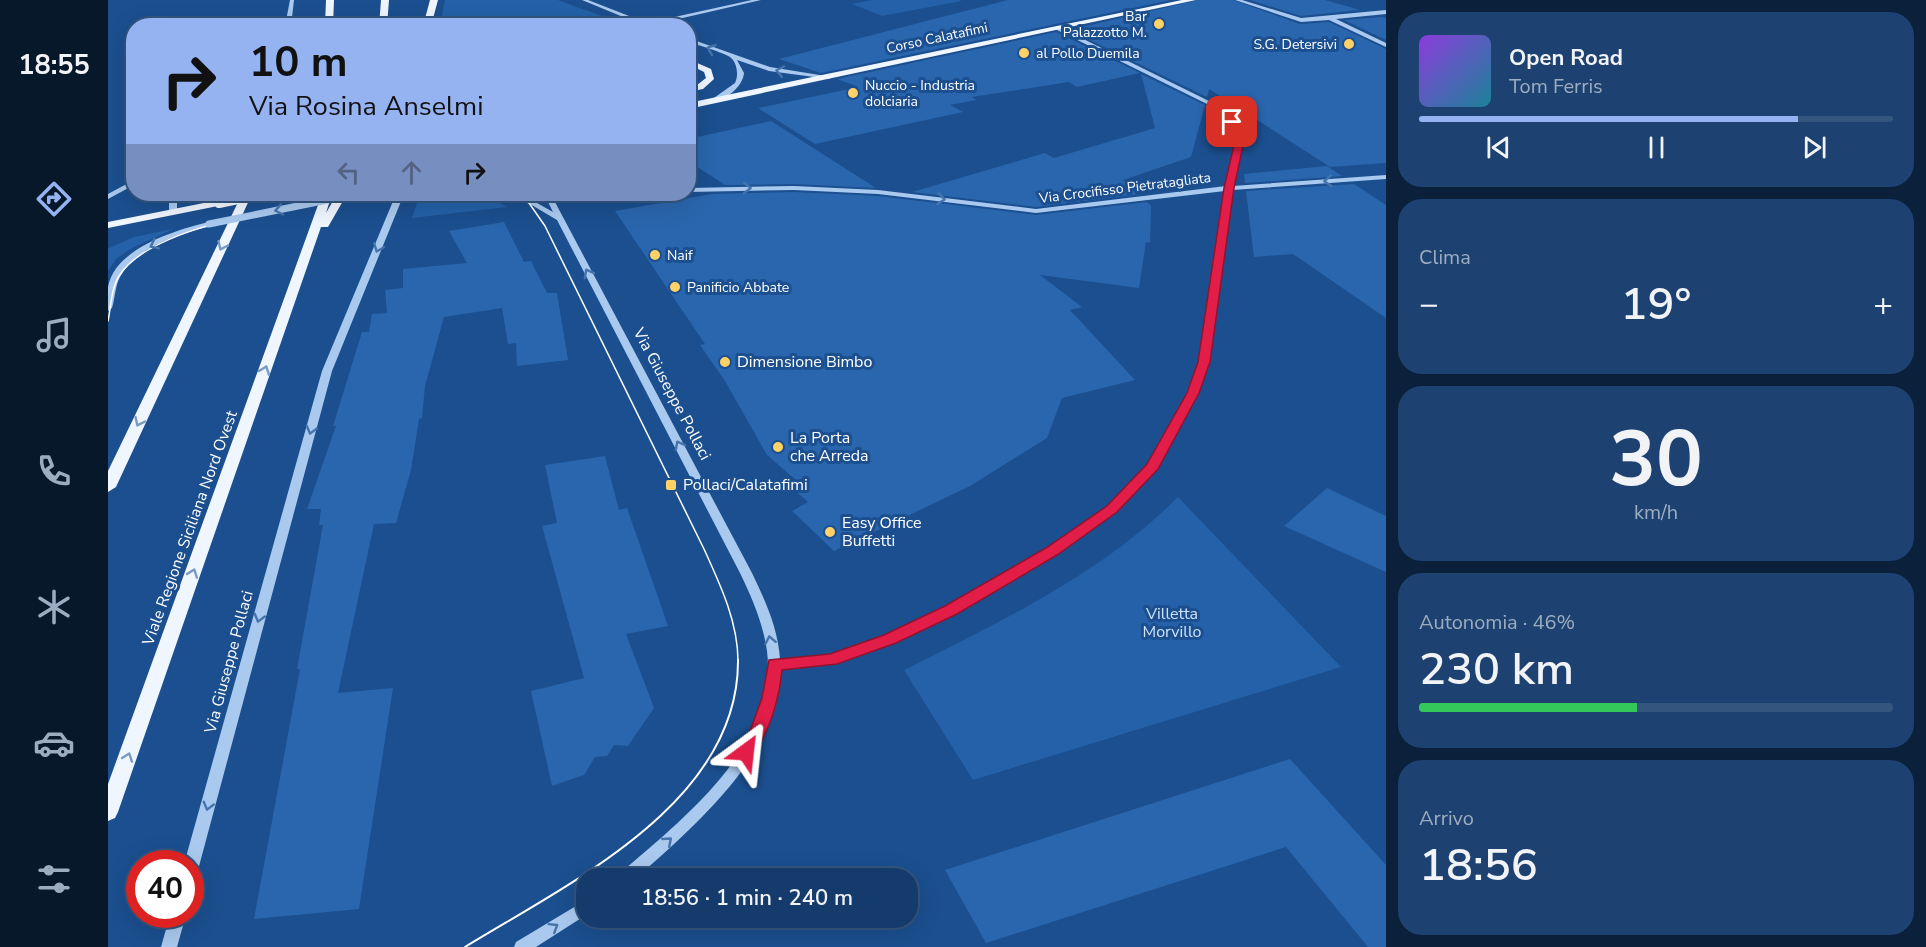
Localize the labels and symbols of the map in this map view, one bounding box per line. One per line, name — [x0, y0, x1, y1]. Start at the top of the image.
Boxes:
place label: Bar Palazzotto M. — [1063, 7, 1147, 42]
marker: Bar Palazzotto M. — [1152, 17, 1166, 31]
street label: Corso Calatafimi — [884, 18, 990, 58]
place label: S.G. Detersivi — [1253, 35, 1337, 54]
marker: S.G. Detersivi — [1342, 37, 1356, 51]
one-way arrow — [706, 44, 717, 56]
place label: al Pollo Duemila — [1036, 44, 1140, 63]
marker: al Pollo Duemila — [1017, 46, 1031, 60]
one-way arrow — [775, 65, 785, 78]
place label: Nuccio - Industria dolciaria — [865, 76, 975, 111]
marker: Nuccio - Industria dolciaria — [846, 86, 860, 100]
pin — [1206, 96, 1257, 147]
street label: Via Crocifisso Pietratagliata — [1037, 168, 1212, 208]
one-way arrow — [1323, 174, 1332, 187]
one-way arrow — [742, 182, 751, 194]
one-way arrow — [937, 193, 946, 205]
one-way arrow — [274, 203, 284, 216]
one-way arrow — [149, 237, 160, 249]
one-way arrow — [218, 240, 230, 251]
one-way arrow — [373, 241, 385, 252]
place label: Naif — [667, 246, 693, 265]
marker: Naif — [648, 248, 662, 262]
one-way arrow — [583, 268, 595, 279]
place label: Panificio Abbate — [687, 278, 789, 297]
marker: Panificio Abbate — [668, 280, 682, 294]
street label: Via Giuseppe Pollaci — [627, 323, 716, 464]
place label: Dimensione Bimbo — [737, 351, 872, 373]
marker: Dimensione Bimbo — [718, 355, 732, 369]
one-way arrow — [258, 365, 271, 376]
street label: Viale Regione Siciliana Nord Ovest — [137, 407, 243, 649]
one-way arrow — [134, 416, 146, 427]
one-way arrow — [306, 424, 318, 435]
place label: La Porta che Arreda — [790, 427, 868, 467]
marker: La Porta che Arreda — [771, 440, 785, 454]
one-way arrow — [674, 441, 686, 452]
place label: Pollaci/Calatafimi — [683, 474, 808, 496]
marker: Pollaci/Calatafimi — [664, 478, 678, 492]
place label: Easy Office Buffetti — [842, 512, 922, 552]
marker: Easy Office Buffetti — [823, 525, 837, 539]
one-way arrow — [185, 568, 198, 579]
street label: Via Giuseppe Pollaci — [199, 588, 259, 737]
park label: Villetta Morvillo — [1142, 603, 1202, 643]
one-way arrow — [254, 613, 267, 623]
one-way arrow — [764, 635, 777, 645]
position arrow — [714, 720, 778, 784]
one-way arrow — [120, 752, 133, 763]
one-way arrow — [203, 801, 215, 811]
one-way arrow — [661, 837, 672, 848]
speed limit sign: 40 — [126, 850, 204, 928]
one-way arrow — [548, 923, 558, 935]

